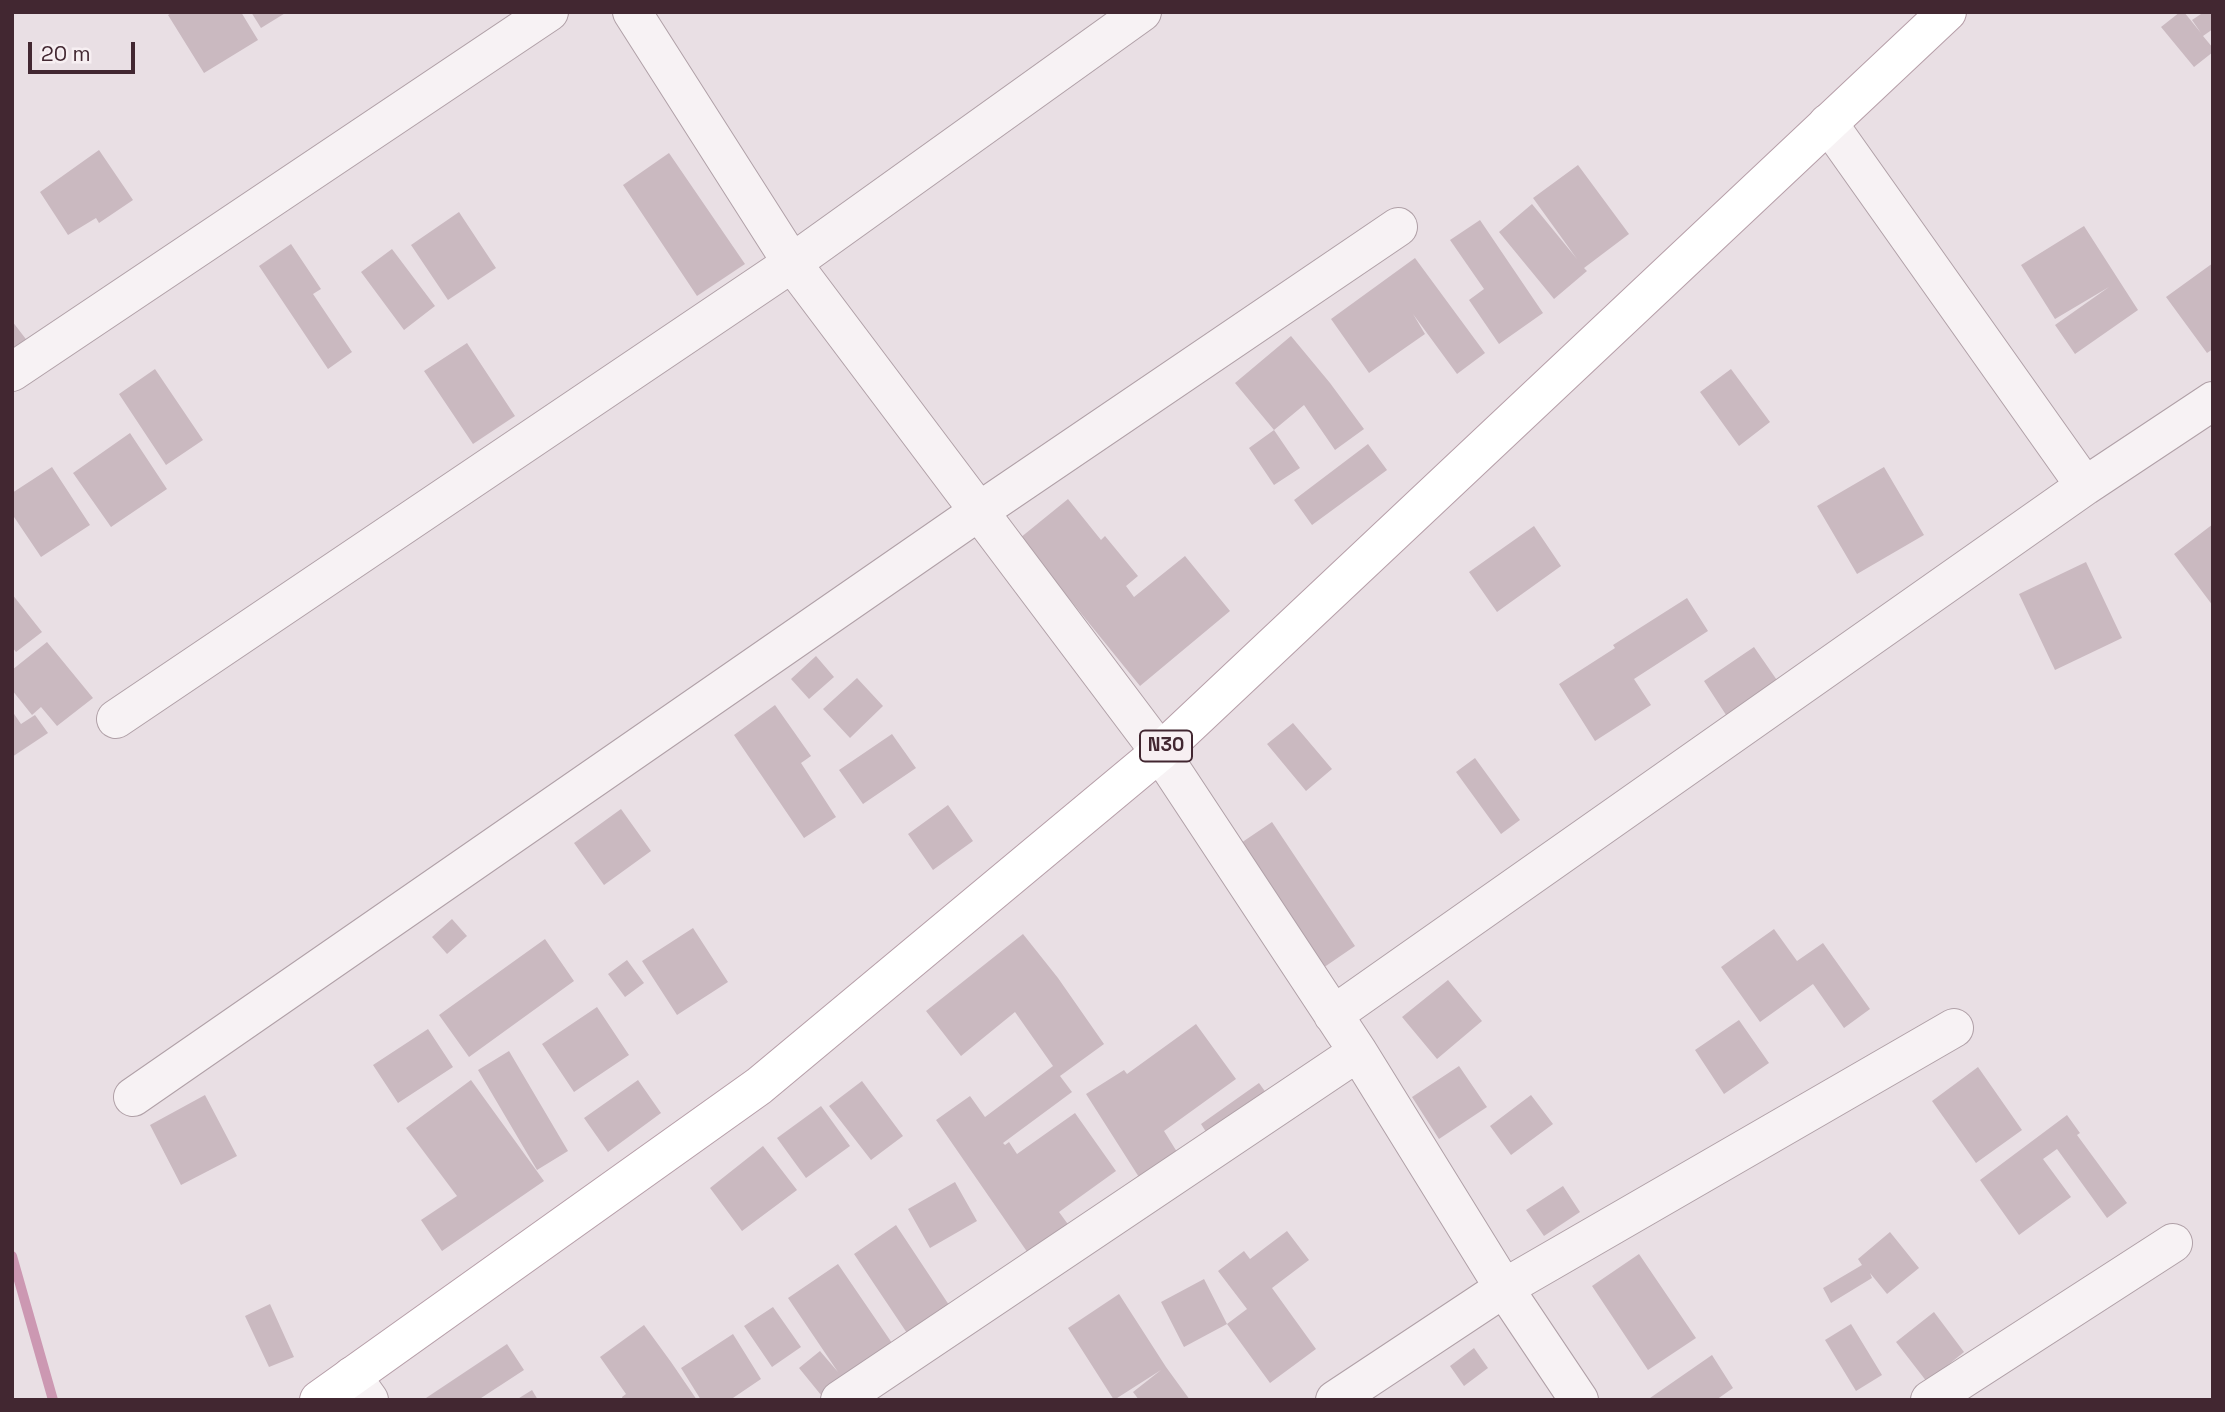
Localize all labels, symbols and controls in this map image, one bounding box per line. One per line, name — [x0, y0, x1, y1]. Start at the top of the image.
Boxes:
scale bar — [32, 28, 138, 72]
text: 20 m — [41, 40, 91, 67]
road number: N30 — [1140, 730, 1192, 762]

